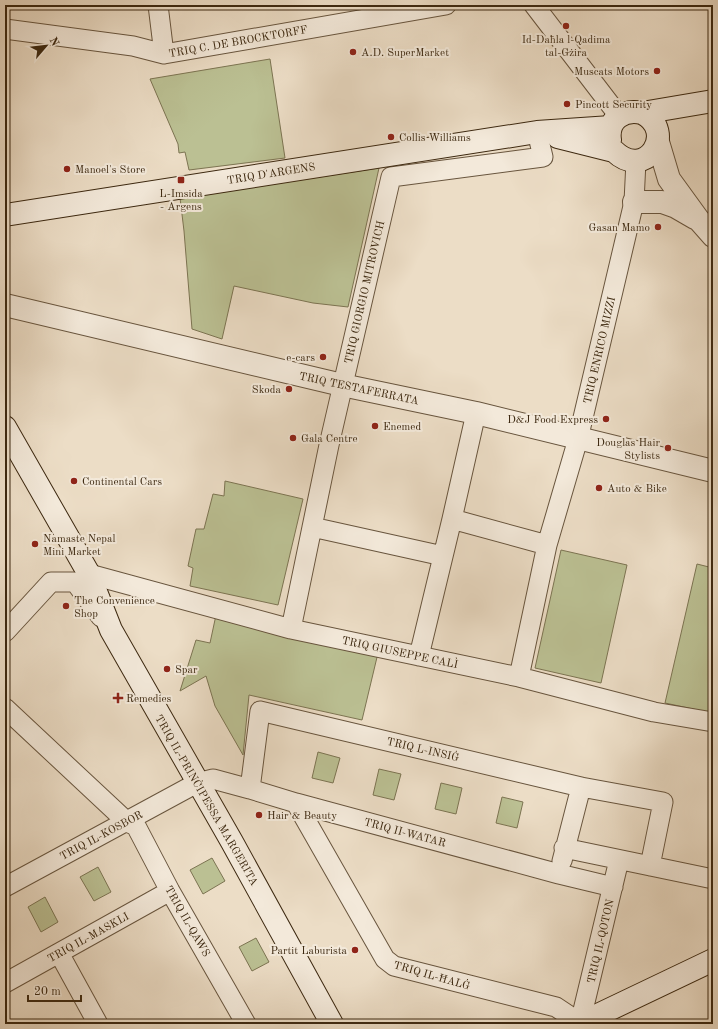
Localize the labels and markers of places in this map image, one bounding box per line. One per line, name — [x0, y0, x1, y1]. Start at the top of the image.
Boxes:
marker: Id-Daħla l-Qadima tal-Gżira — [561, 21, 571, 31]
place label: Id-Daħla l-Qadima tal-Gżira — [522, 35, 611, 59]
marker: A.D. SuperMarket — [348, 47, 358, 57]
place label: A.D. SuperMarket — [361, 48, 449, 59]
marker: Muscats Motors — [652, 66, 662, 76]
place label: Muscats Motors — [574, 67, 649, 78]
marker: Pincott Security — [562, 99, 572, 109]
place label: Pincott Security — [575, 100, 652, 111]
marker: Collis Williams — [386, 132, 396, 142]
place label: Collis Williams — [399, 133, 471, 144]
marker: Manoel's Store — [62, 164, 72, 174]
place label: Manoel's Store — [75, 165, 145, 176]
marker: L-Imsida - Argens — [176, 175, 186, 185]
place label: L-Imsida - Argens — [159, 189, 203, 213]
marker: Gasan Mamo — [653, 222, 663, 232]
place label: Gasan Mamo — [589, 223, 650, 234]
marker: e-cars — [318, 352, 328, 362]
place label: e-cars — [286, 353, 315, 364]
marker: Skoda — [284, 384, 294, 394]
place label: Skoda — [252, 385, 282, 396]
marker: D&J Food Express — [601, 414, 611, 424]
place label: D&J Food Express — [507, 415, 598, 426]
marker: Enemed — [370, 421, 380, 431]
place label: Enemed — [383, 422, 421, 433]
marker: Gala Centre — [288, 433, 298, 443]
place label: Gala Centre — [301, 434, 358, 445]
place label: Douglas Hair Stylists — [596, 438, 660, 462]
marker: Douglas Hair Stylists — [663, 443, 673, 453]
marker: Continental Cars — [69, 476, 79, 486]
place label: Continental Cars — [82, 477, 162, 488]
marker: Auto & Bike — [594, 483, 604, 493]
place label: Auto & Bike — [607, 484, 667, 495]
place label: Namaste Nepal Mini Market — [43, 534, 115, 558]
marker: Namaste Nepal Mini Market — [30, 539, 40, 549]
place label: The Convenience Shop — [74, 596, 155, 620]
marker: The Convenience Shop — [61, 601, 71, 611]
marker: Spar — [162, 664, 172, 674]
place label: Spar — [175, 665, 198, 676]
marker: Remedies — [113, 693, 123, 703]
place label: Remedies — [126, 694, 172, 705]
marker: Hair & Beauty — [254, 810, 264, 820]
place label: Hair & Beauty — [267, 811, 337, 822]
marker: Partit Laburista — [350, 945, 360, 955]
place label: Partit Laburista — [270, 946, 348, 957]

